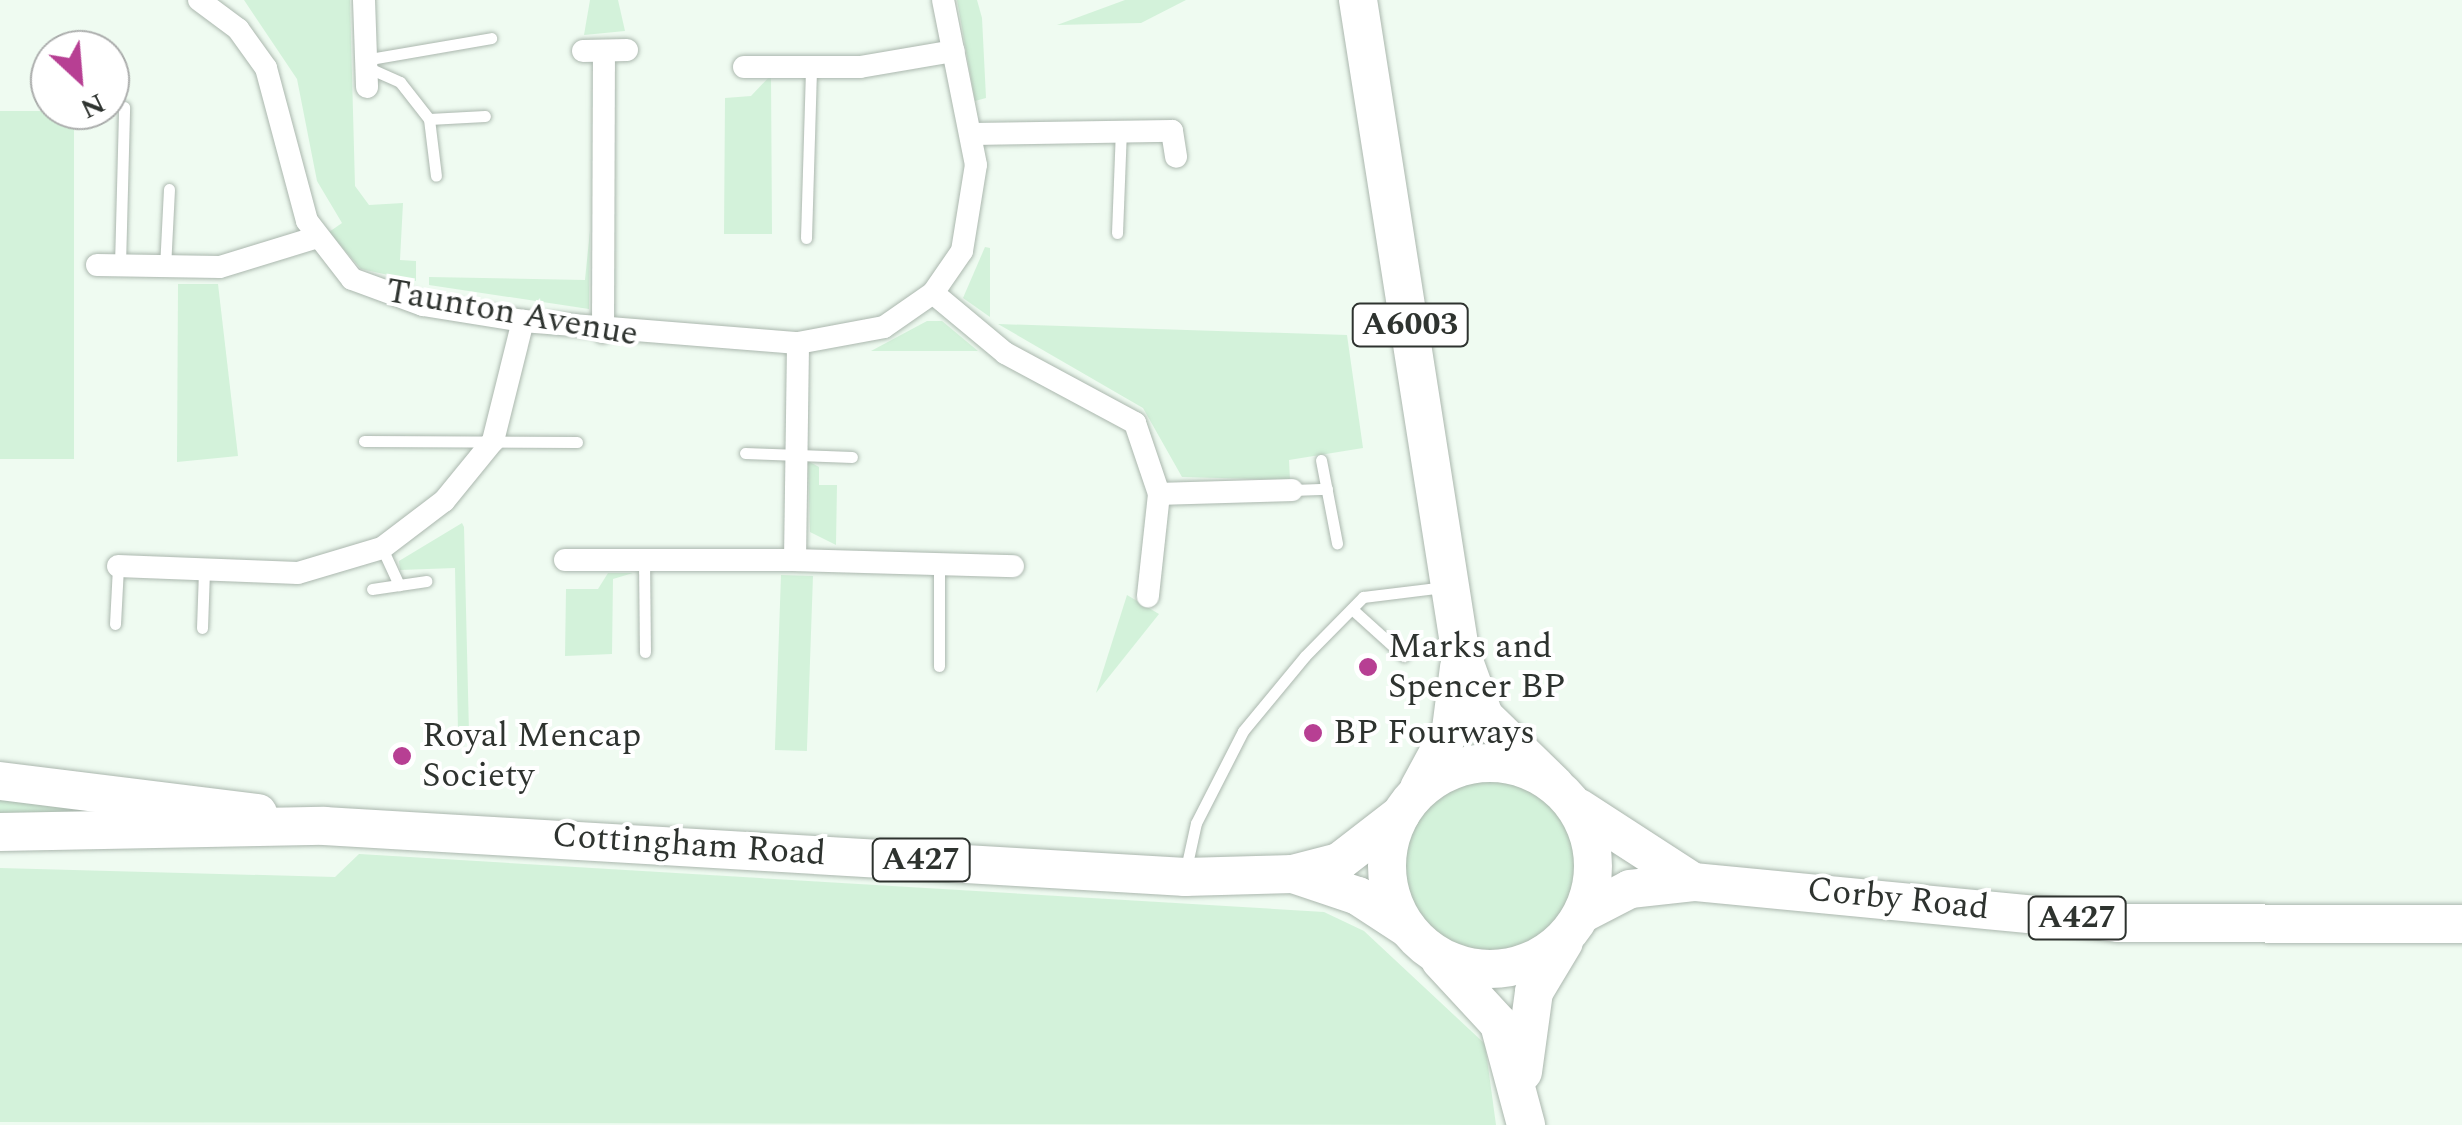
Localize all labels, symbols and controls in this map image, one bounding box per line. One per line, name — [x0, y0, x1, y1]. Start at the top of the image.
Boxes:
north arrow — [30, 30, 130, 130]
text: N — [73, 81, 112, 130]
street label: Taunton Avenue — [383, 270, 641, 356]
road number: A6003 — [1350, 298, 1470, 352]
place label: Marks and Spencer BP — [1388, 626, 1566, 708]
marker: Marks and Spencer BP — [1357, 656, 1379, 678]
place label: BP Fourways — [1333, 712, 1535, 754]
place label: Royal Mencap Society — [422, 715, 641, 797]
marker: BP Fourways — [1302, 722, 1324, 744]
marker: Royal Mencap Society — [391, 745, 413, 767]
street label: Cottingham Road — [551, 814, 827, 876]
road number: A427 — [871, 833, 971, 887]
street label: Corby Road — [1805, 869, 1991, 929]
road number: A427 — [2027, 891, 2127, 945]

